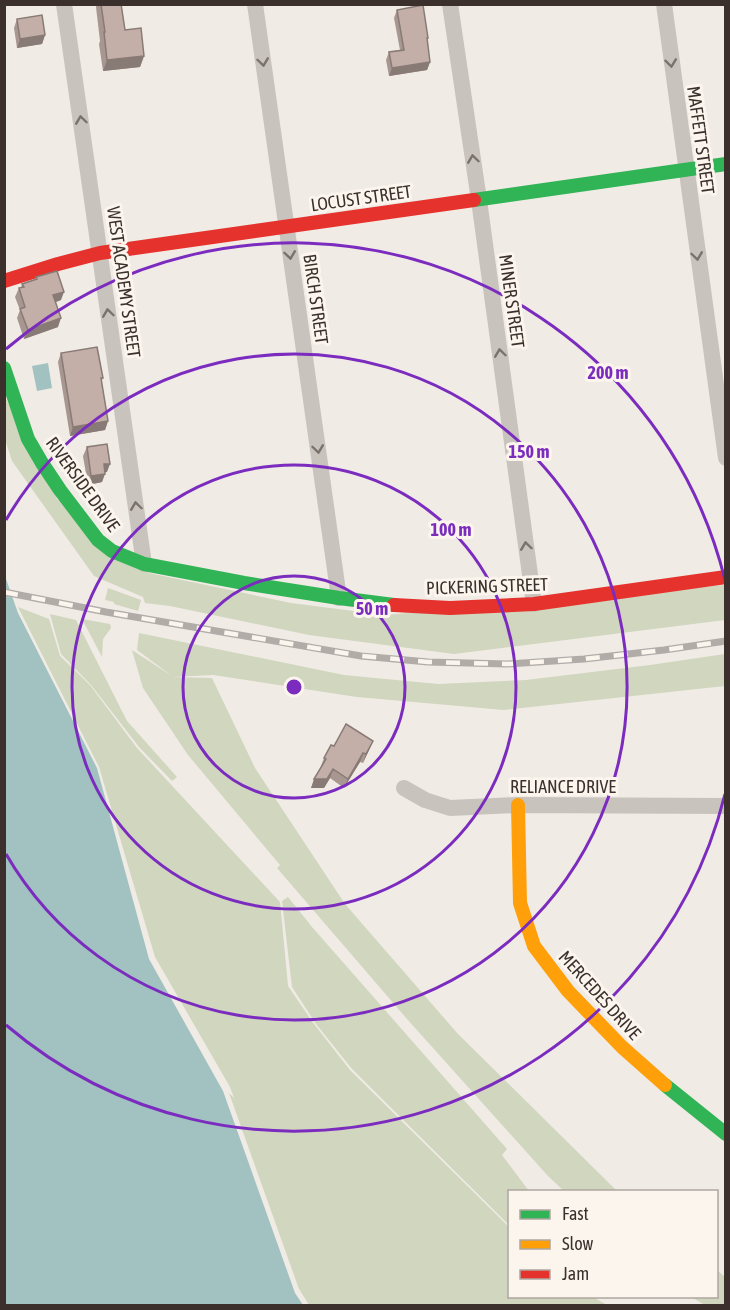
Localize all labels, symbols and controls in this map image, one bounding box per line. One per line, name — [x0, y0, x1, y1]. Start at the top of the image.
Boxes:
one-way arrow — [256, 58, 268, 67]
one-way arrow — [665, 58, 677, 67]
street label: MAFFETT STREET — [683, 85, 719, 196]
one-way arrow — [75, 116, 87, 125]
one-way arrow — [467, 155, 479, 164]
street label: LOCUST STREET — [309, 181, 413, 215]
street label: WEST ACADEMY STREET — [103, 205, 145, 359]
one-way arrow — [284, 251, 296, 260]
one-way arrow — [691, 251, 703, 260]
street label: BIRCH STREET — [299, 253, 333, 345]
street label: MINER STREET — [495, 253, 529, 349]
one-way arrow — [103, 309, 115, 318]
one-way arrow — [494, 348, 506, 357]
text: 200 m — [588, 362, 628, 383]
street label: RIVERSIDE DRIVE — [42, 433, 124, 536]
text: 150 m — [509, 441, 549, 462]
one-way arrow — [311, 444, 323, 453]
one-way arrow — [130, 502, 143, 511]
text: 100 m — [431, 519, 471, 540]
one-way arrow — [520, 541, 532, 550]
street label: PICKERING STREET — [426, 573, 548, 599]
text: 50 m — [356, 598, 388, 619]
centre of rings — [284, 677, 304, 697]
street label: RELIANCE DRIVE — [510, 776, 616, 797]
street label: MERCEDES DRIVE — [555, 946, 646, 1044]
legend — [508, 1190, 718, 1298]
text: Fast — [562, 1203, 589, 1224]
text: Slow — [562, 1233, 593, 1254]
text: Jam — [562, 1263, 589, 1284]

